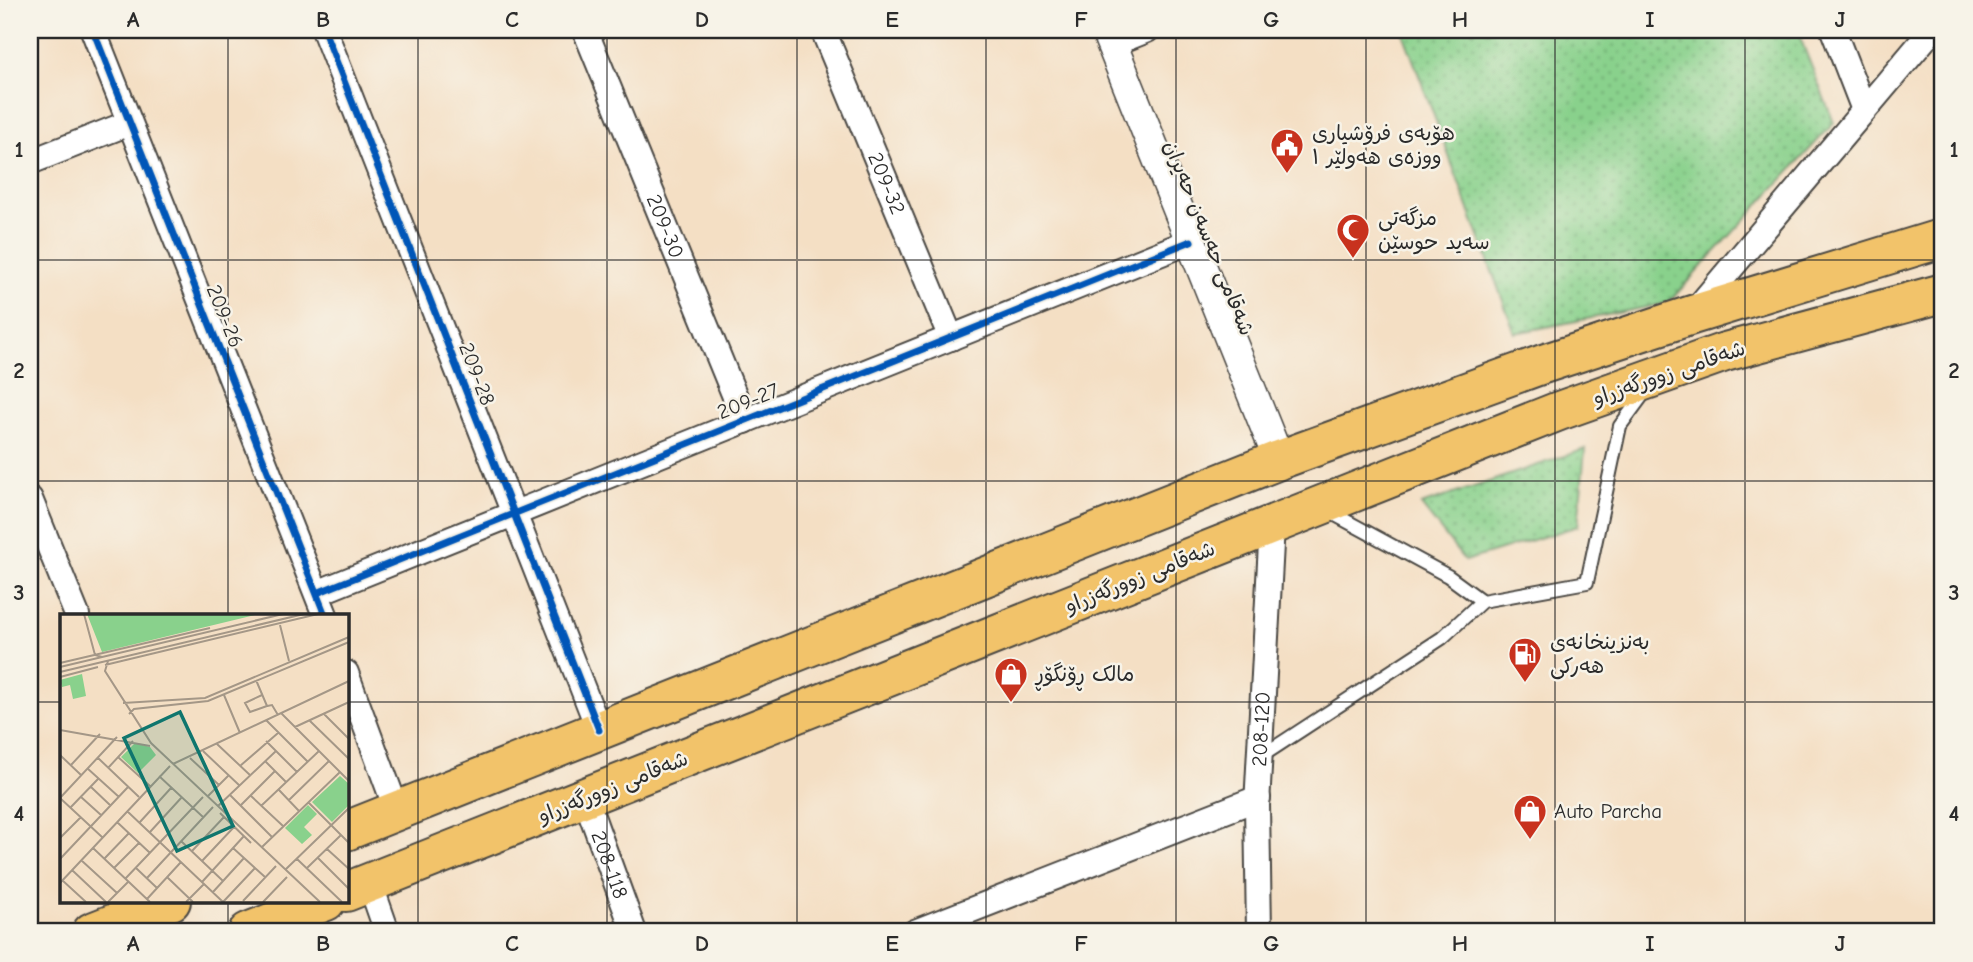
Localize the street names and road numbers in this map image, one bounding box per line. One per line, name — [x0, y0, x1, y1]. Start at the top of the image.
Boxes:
street label: شەقامی حەسەن حەیران — [1157, 137, 1259, 340]
street label: 209-32 — [863, 149, 910, 218]
street label: 209-30 — [642, 191, 689, 262]
street label: 209-26 — [202, 281, 248, 351]
street label: شەقامی زوورگەزراو — [1589, 336, 1749, 412]
street label: 209-28 — [454, 339, 500, 409]
street label: 209-27 — [714, 378, 782, 424]
street label: شەقامی زوورگەزراو — [1061, 536, 1219, 620]
street label: 208-120 — [1247, 691, 1275, 767]
street label: شەقامی زوورگەزراو — [534, 746, 692, 830]
street label: 208-118 — [586, 827, 633, 902]

